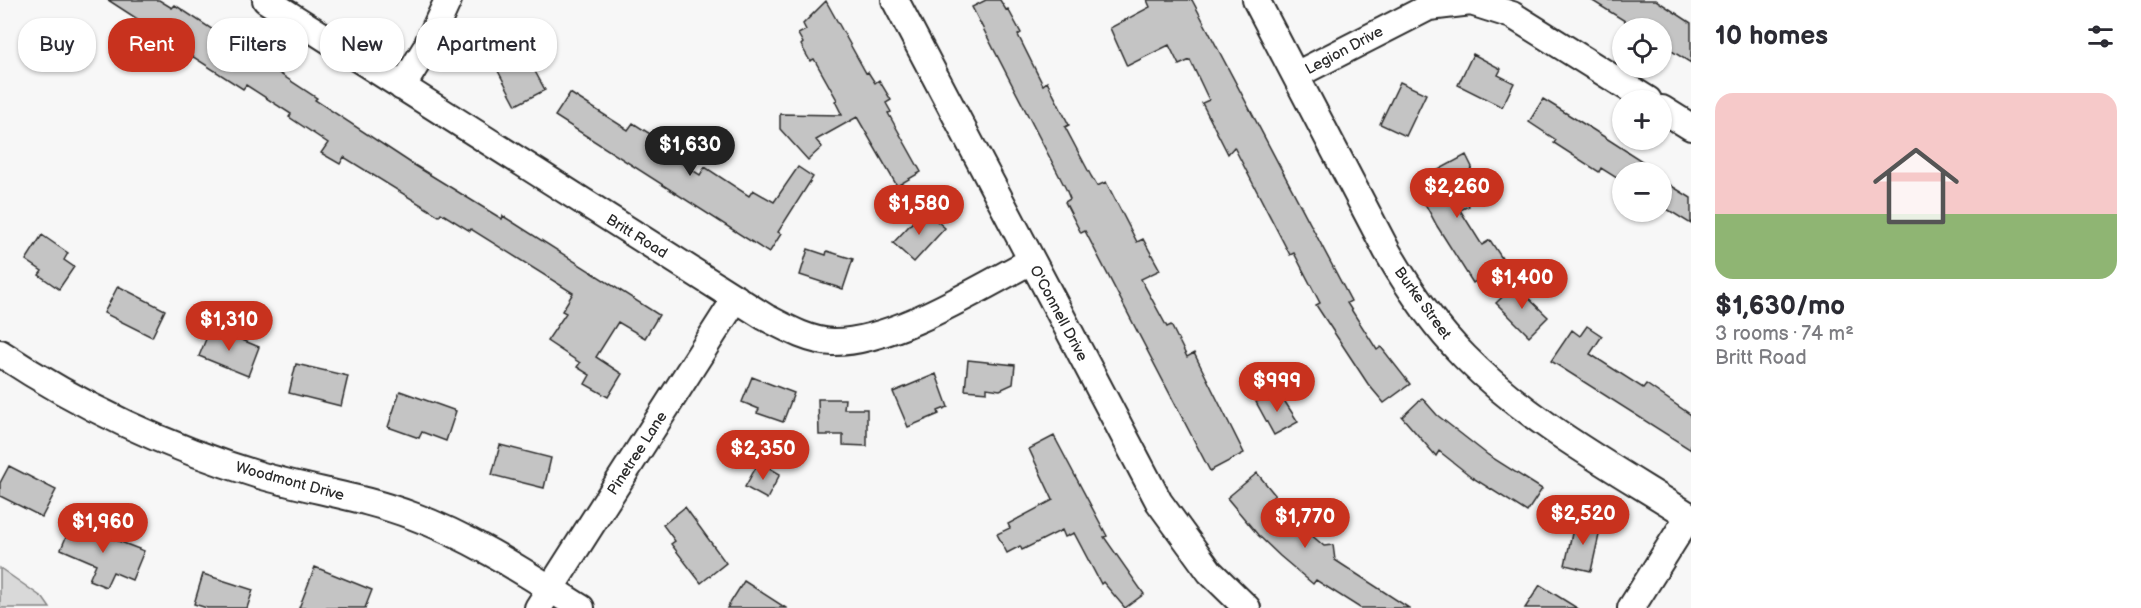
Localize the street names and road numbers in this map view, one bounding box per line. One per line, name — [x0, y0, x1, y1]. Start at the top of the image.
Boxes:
street label: Legion Drive — [1302, 22, 1387, 79]
street label: Britt Road — [603, 210, 671, 263]
street label: O'Connell Drive — [1025, 262, 1092, 364]
street label: Burke Street — [1390, 263, 1455, 344]
street label: Pinetree Lane — [603, 408, 672, 499]
street label: Woodmont Drive — [233, 458, 346, 505]

